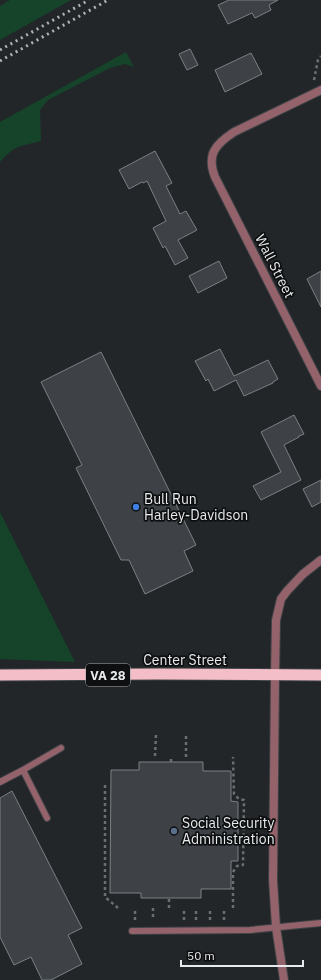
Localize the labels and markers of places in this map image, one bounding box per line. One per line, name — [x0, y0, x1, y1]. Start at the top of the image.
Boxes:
place label: Bull Run Harley-Davidson — [144, 490, 248, 524]
marker: Bull Run Harley-Davidson — [131, 502, 141, 512]
place label: Social Security Administration — [182, 814, 275, 848]
marker: Social Security Administration — [169, 826, 179, 836]

